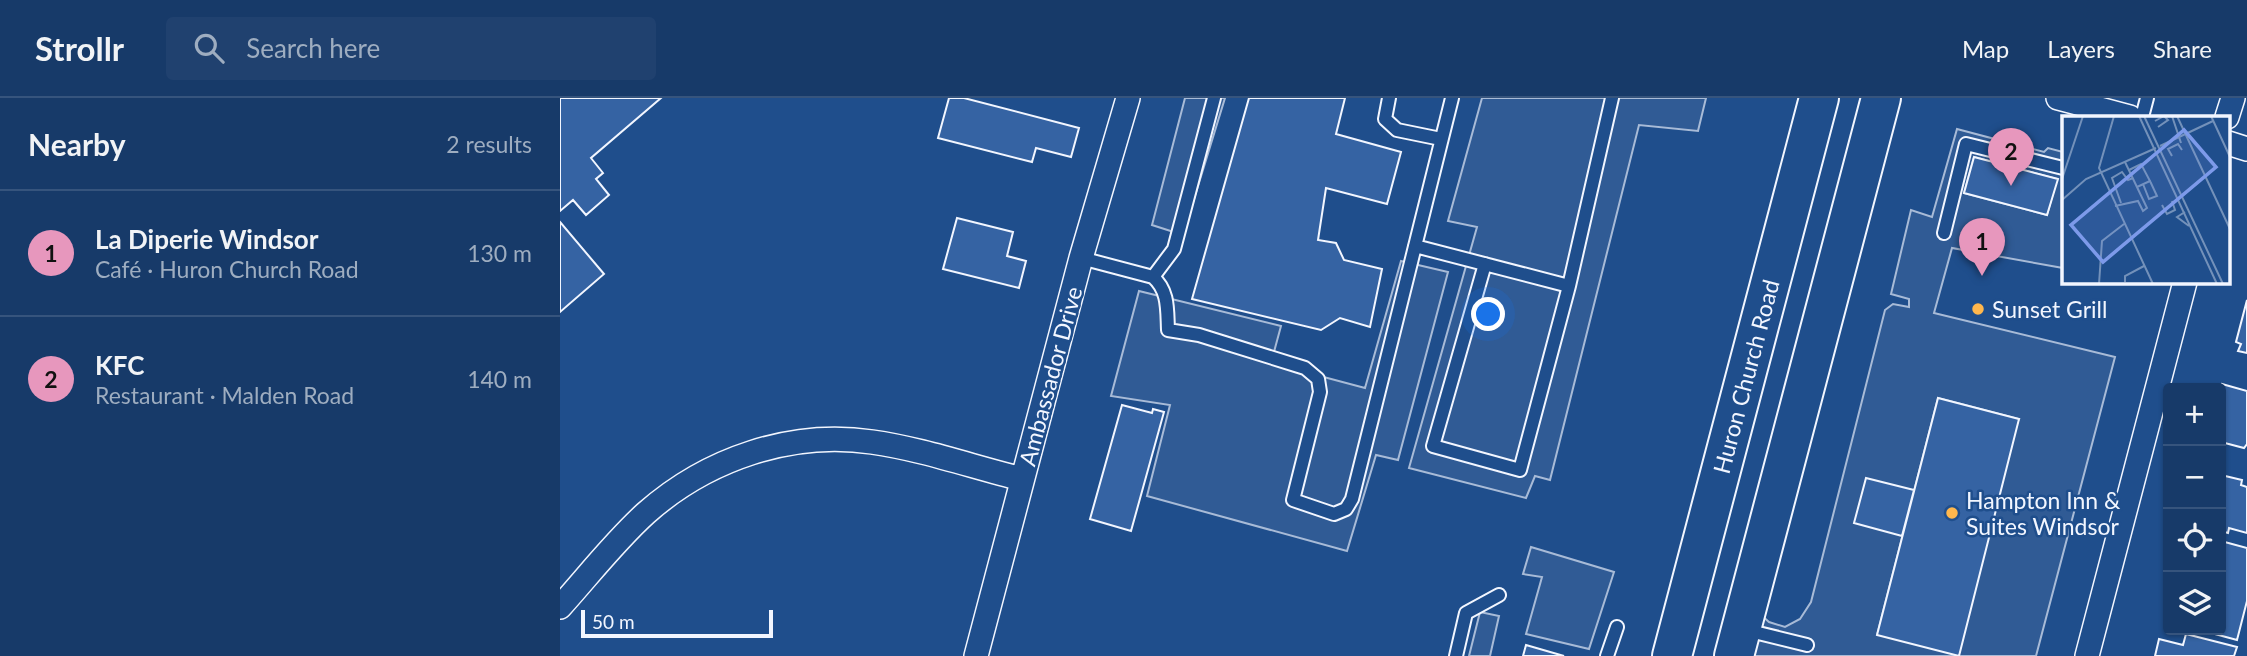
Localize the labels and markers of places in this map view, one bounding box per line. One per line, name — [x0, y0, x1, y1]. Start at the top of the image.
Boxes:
pin: 2 — [1988, 128, 2034, 186]
pin: 1 — [1959, 218, 2005, 276]
place label: Sunset Grill — [1992, 295, 2107, 323]
marker: Sunset Grill — [1970, 301, 1986, 317]
place label: Hampton Inn & Suites Windsor — [1966, 486, 2121, 540]
marker: Hampton Inn & Suites Windsor — [1944, 505, 1960, 521]

